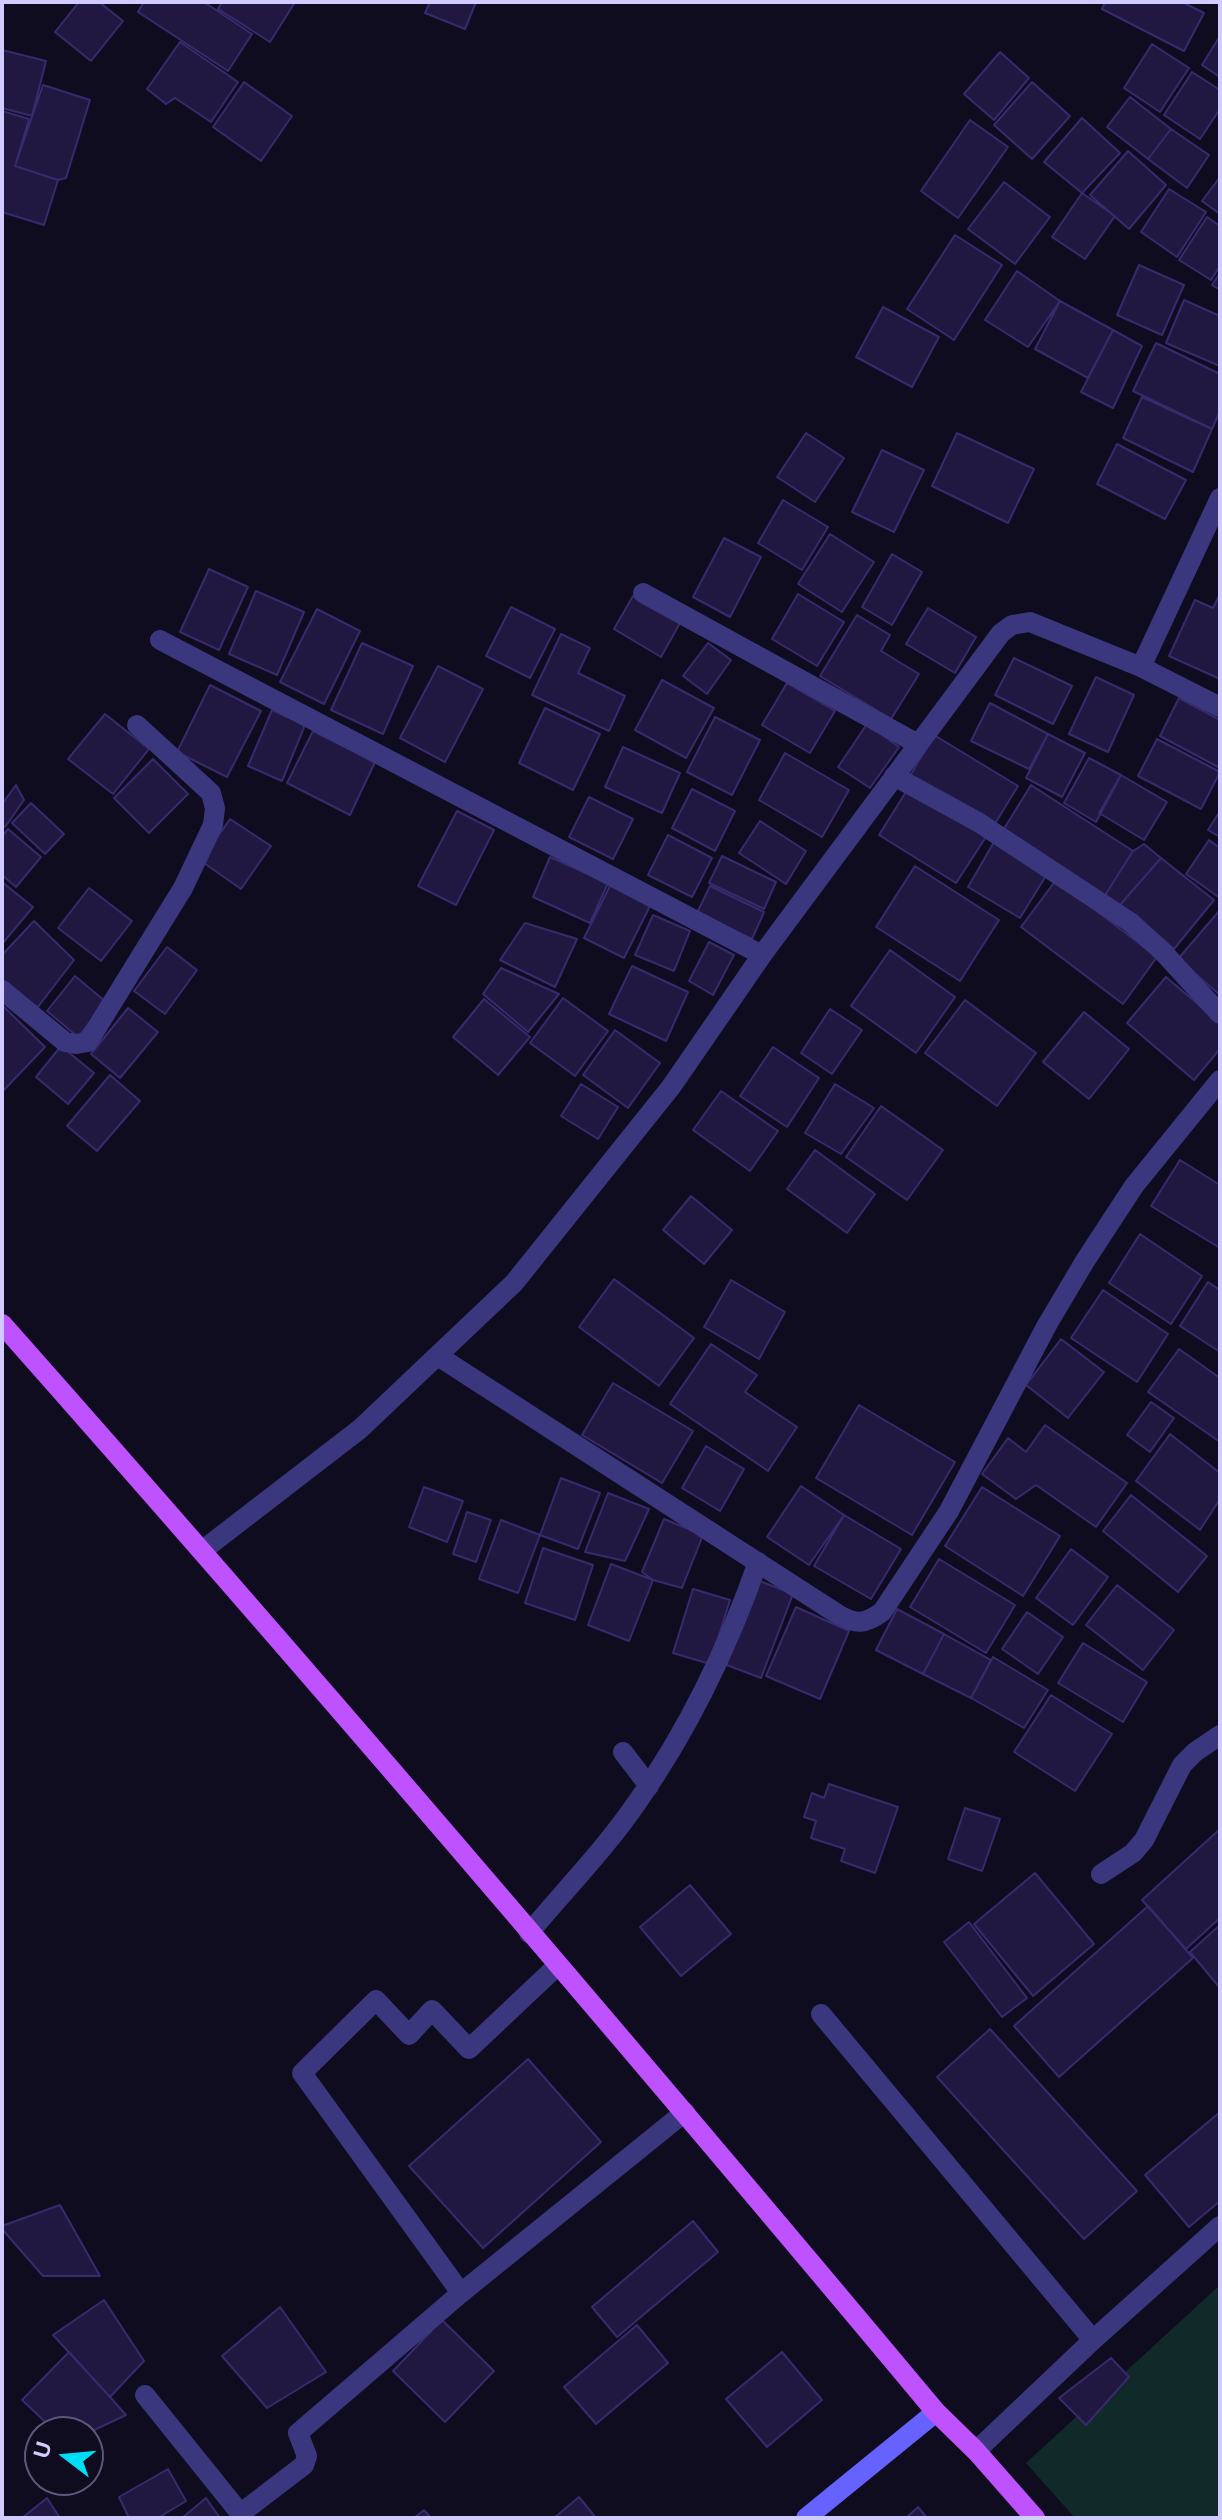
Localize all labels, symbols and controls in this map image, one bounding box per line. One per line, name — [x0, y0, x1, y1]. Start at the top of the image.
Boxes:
north arrow — [24, 2416, 104, 2496]
text: U — [28, 2439, 57, 2461]

